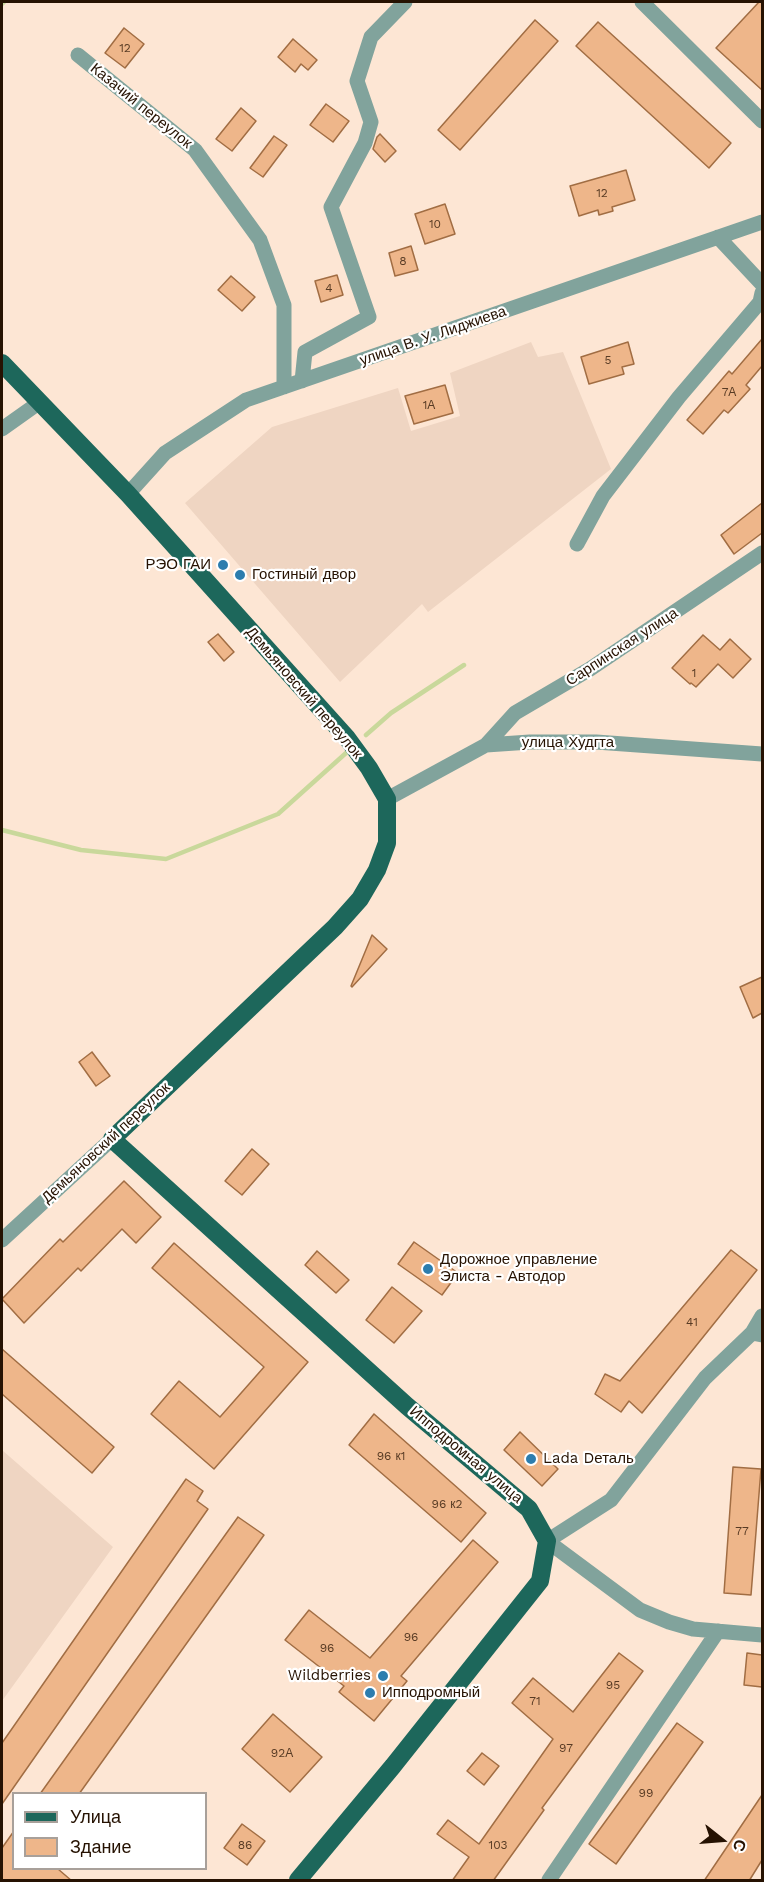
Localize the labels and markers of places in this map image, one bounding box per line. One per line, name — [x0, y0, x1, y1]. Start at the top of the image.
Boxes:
place label: РЭО ГАИ — [146, 556, 211, 574]
marker: РЭО ГАИ — [216, 558, 230, 572]
place label: Гостиный двор — [252, 566, 356, 584]
marker: Гостиный двор — [233, 568, 247, 582]
place label: Дорожное управление Элиста - Автодор — [440, 1251, 597, 1286]
marker: Дорожное управление Элиста - Автодор — [421, 1262, 435, 1276]
place label: Lada Dеталь — [543, 1450, 634, 1468]
marker: Lada Dеталь — [524, 1452, 538, 1466]
place label: Wildberries — [288, 1667, 371, 1685]
marker: Wildberries — [376, 1669, 390, 1683]
place label: Ипподромный — [382, 1684, 480, 1702]
marker: Ипподромный — [363, 1686, 377, 1700]

